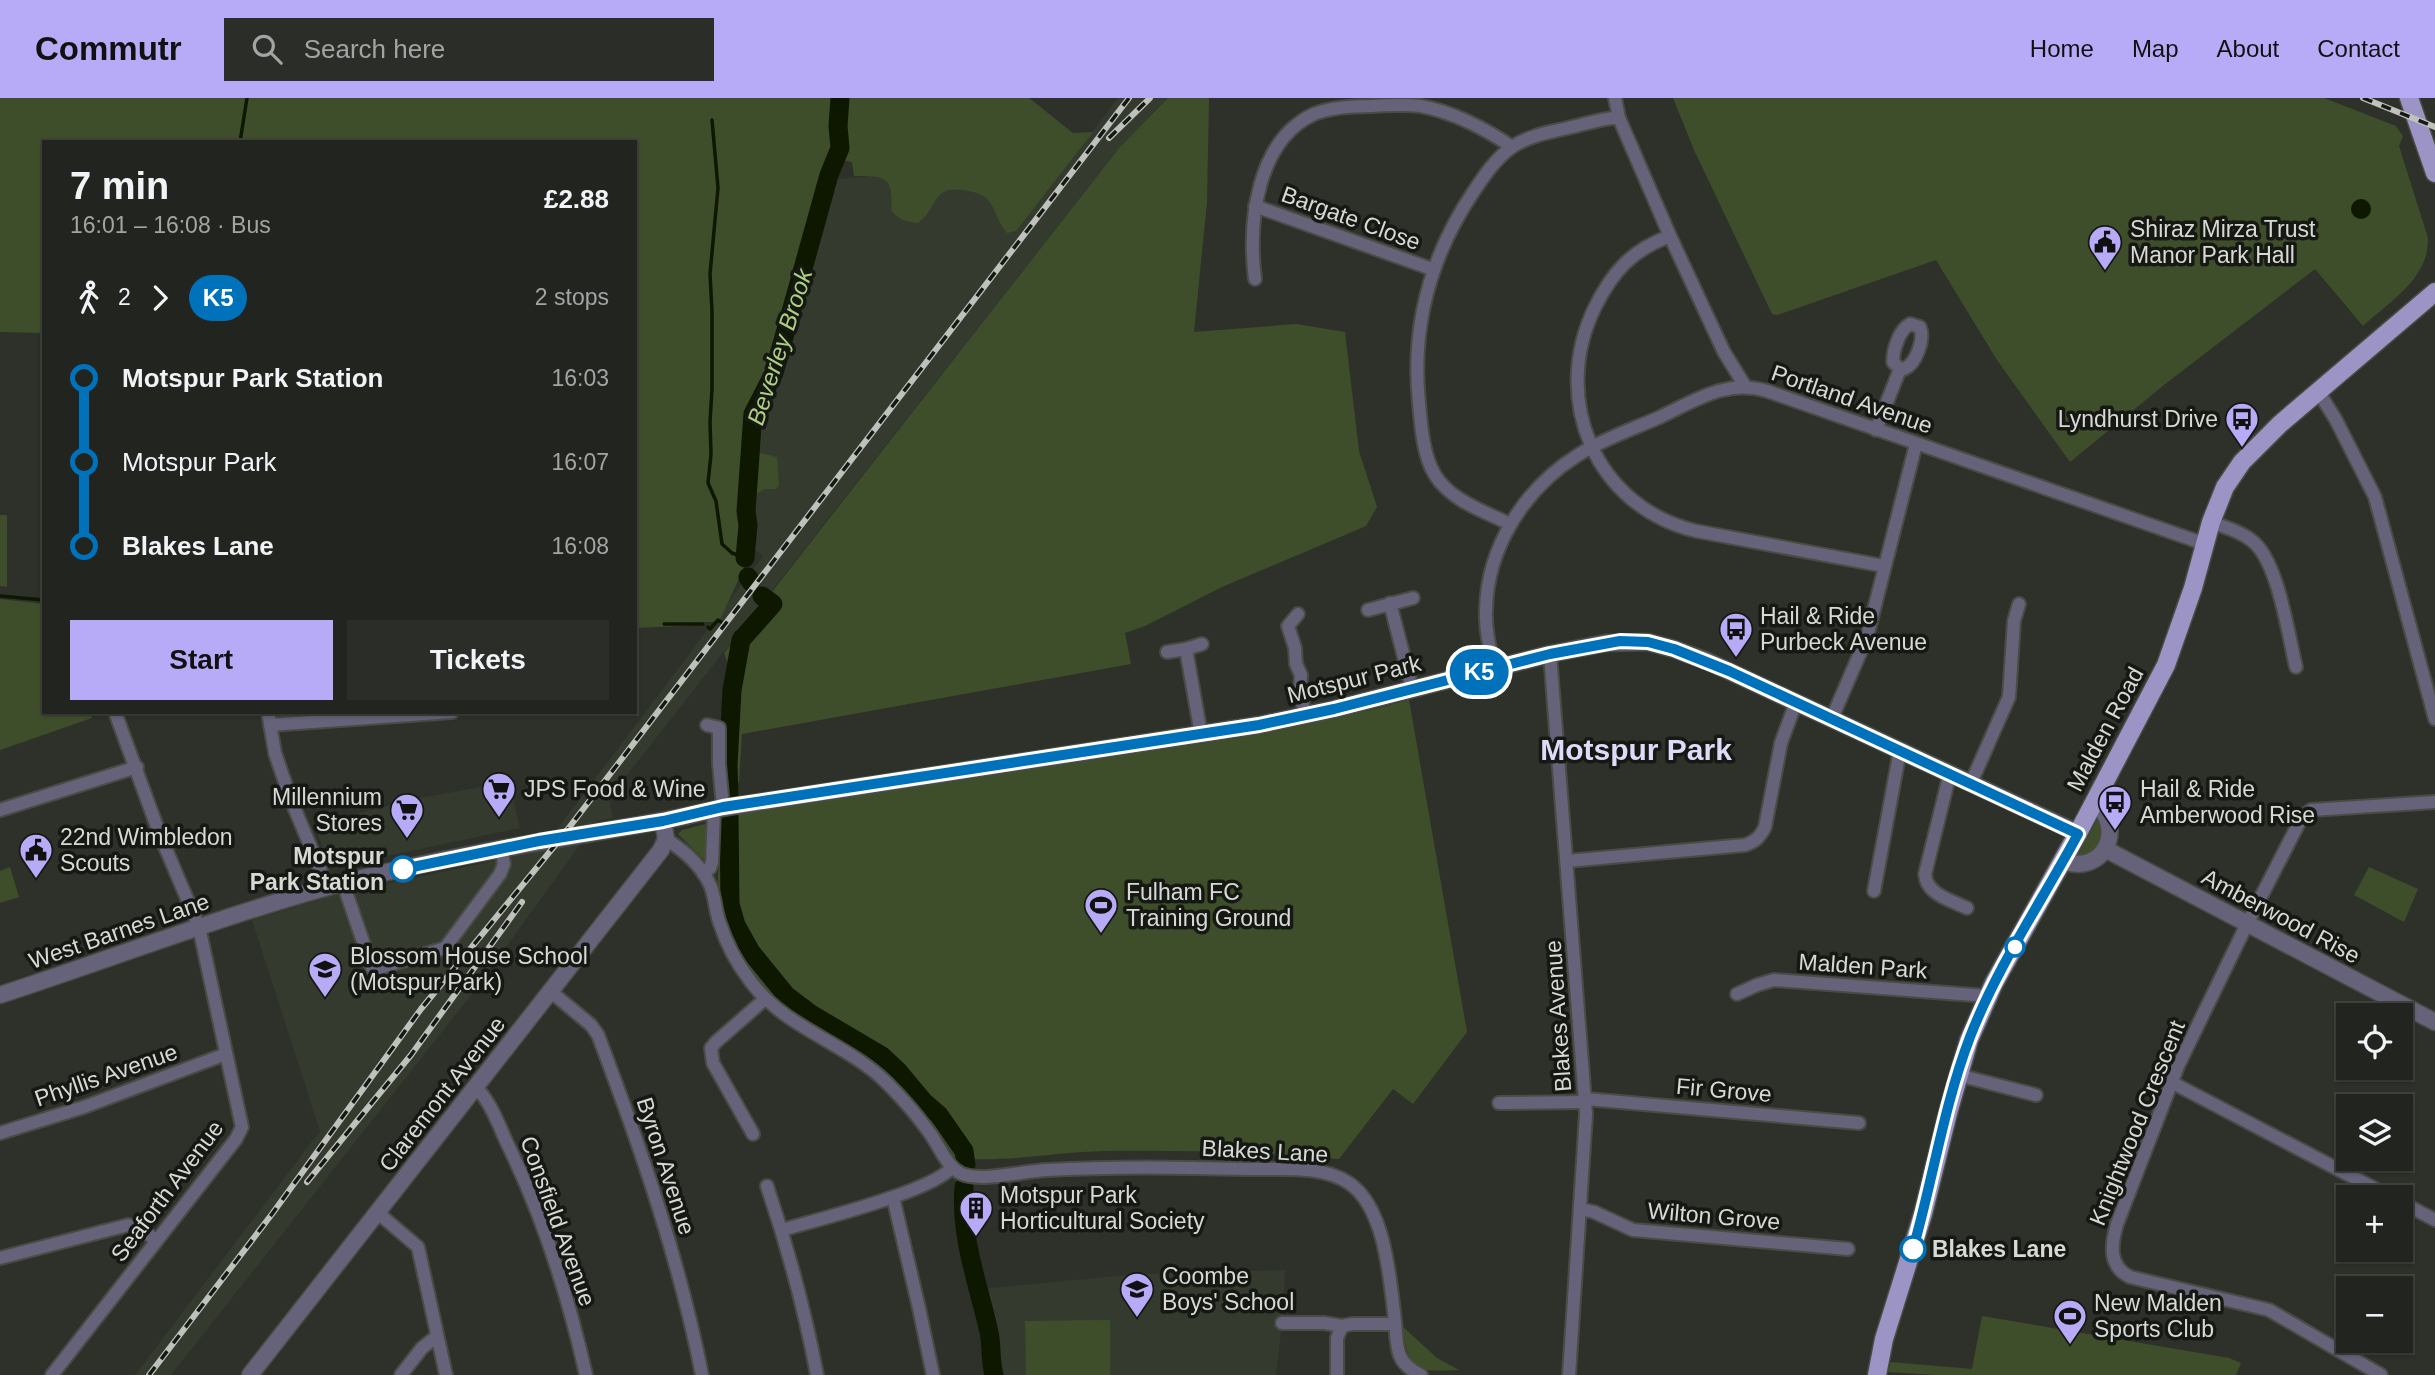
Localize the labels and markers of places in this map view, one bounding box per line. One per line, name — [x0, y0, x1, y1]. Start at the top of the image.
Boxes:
place label: Shiraz Mirza Trust Manor Park Hall — [2130, 216, 2316, 268]
public building icon: Shiraz Mirza Trust Manor Park Hall — [2086, 223, 2124, 272]
bus stop icon: Lyndhurst Drive — [2223, 400, 2261, 449]
place label: Lyndhurst Drive — [2058, 406, 2218, 432]
place label: Hail & Ride Purbeck Avenue — [1760, 603, 1927, 655]
bus stop icon: Hail & Ride Purbeck Avenue — [1717, 610, 1755, 659]
supermarket icon: JPS Food & Wine — [480, 770, 518, 819]
place label: JPS Food & Wine — [524, 776, 706, 802]
place label: Hail & Ride Amberwood Rise — [2140, 776, 2315, 828]
bus stop icon: Hail & Ride Amberwood Rise — [2096, 783, 2134, 832]
place label: Millennium Stores — [272, 784, 382, 836]
supermarket icon: Millennium Stores — [388, 791, 426, 840]
place label: 22nd Wimbledon Scouts — [60, 824, 233, 876]
public building icon: 22nd Wimbledon Scouts — [17, 831, 55, 880]
place label: Motspur Park Station — [250, 843, 384, 895]
marker: Motspur Park Station — [390, 856, 416, 882]
place label: Fulham FC Training Ground — [1126, 879, 1291, 931]
sports icon: Fulham FC Training Ground — [1082, 886, 1120, 935]
unlabelled marker — [2005, 937, 2025, 957]
place label: Blossom House School (Motspur Park) — [350, 943, 588, 995]
school or university icon: Blossom House School (Motspur Park) — [306, 950, 344, 999]
place label: Motspur Park Horticultural Society — [1000, 1182, 1205, 1234]
building icon: Motspur Park Horticultural Society — [957, 1189, 995, 1238]
marker: Blakes Lane — [1900, 1236, 1926, 1262]
place label: Blakes Lane — [1932, 1236, 2066, 1262]
place label: Coombe Boys' School — [1162, 1263, 1294, 1315]
school or university icon: Coombe Boys' School — [1118, 1270, 1156, 1319]
place label: New Malden Sports Club — [2094, 1290, 2222, 1342]
sports icon: New Malden Sports Club — [2051, 1297, 2089, 1346]

